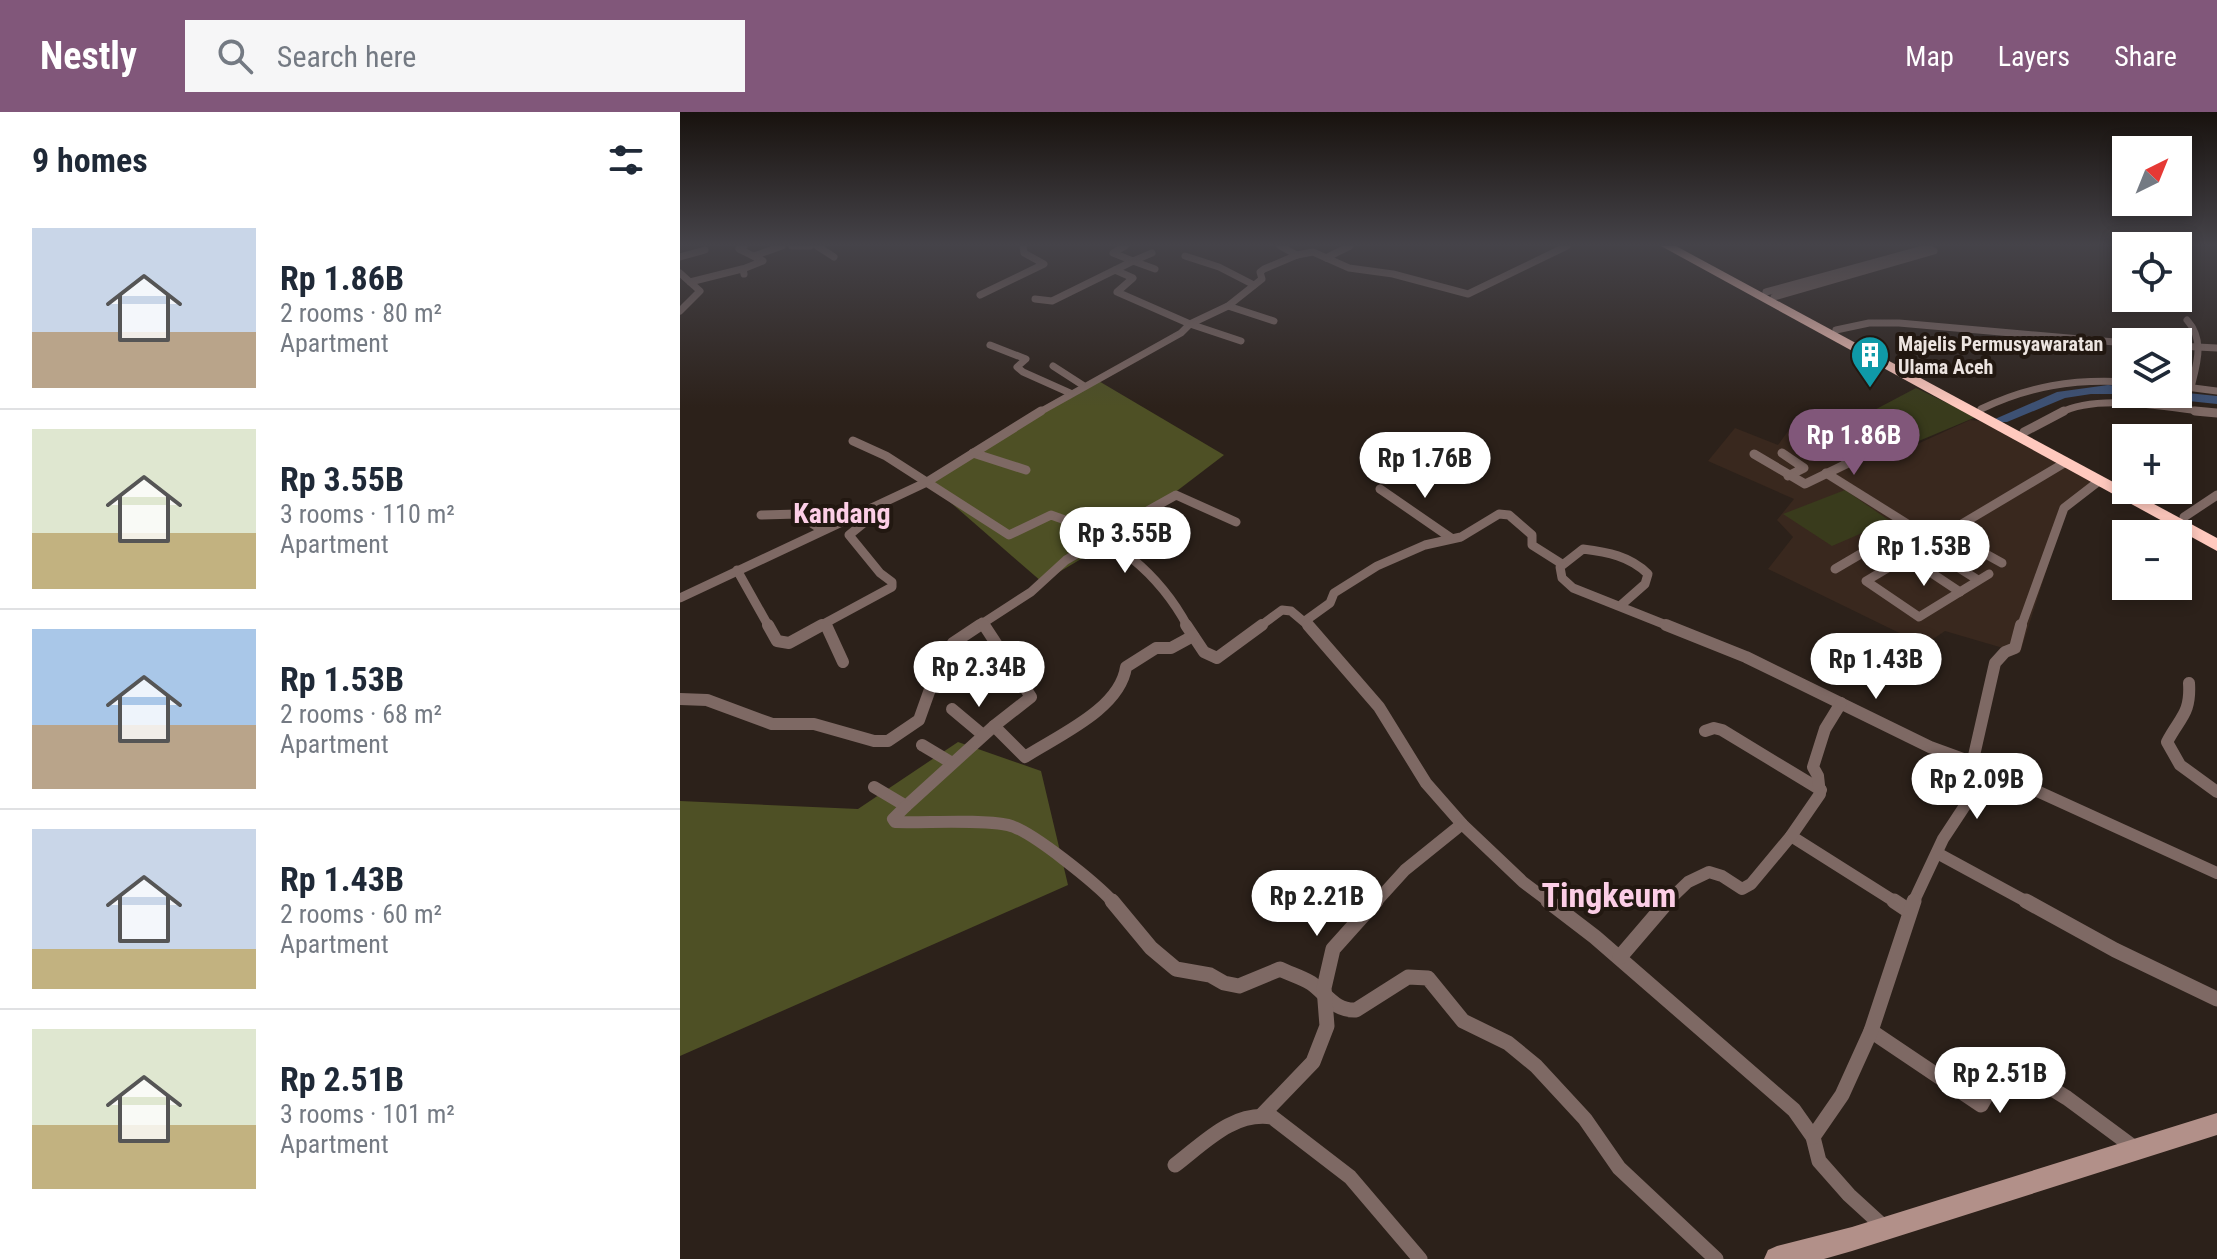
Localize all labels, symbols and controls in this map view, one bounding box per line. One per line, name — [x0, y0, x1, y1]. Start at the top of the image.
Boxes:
search box — [185, 20, 745, 92]
text: Nestly — [40, 34, 137, 78]
icon: search — [213, 34, 257, 78]
text: Search here — [277, 39, 416, 74]
text: Map — [1905, 40, 1954, 73]
text: Layers — [1998, 40, 2070, 73]
text: Share — [2114, 40, 2177, 73]
north arrow — [2112, 136, 2192, 216]
map controls — [2112, 136, 2192, 600]
icon: filters — [604, 138, 648, 182]
text: 9 homes — [32, 140, 148, 180]
button: locate — [2112, 232, 2192, 312]
text: Rp 1.86B — [280, 258, 404, 298]
icon: home — [96, 260, 192, 356]
text: 2 rooms · 80 m² — [280, 298, 442, 328]
text: Apartment — [280, 328, 389, 358]
button: layers — [2112, 328, 2192, 408]
place label: Majelis Permusyawaratan Ulama Aceh — [1898, 332, 2103, 379]
building icon: Majelis Permusyawaratan Ulama Aceh — [1849, 334, 1891, 389]
pin: Rp 1.86B — [1771, 409, 1937, 477]
text: Rp 1.86B — [1807, 420, 1901, 450]
button: + — [2112, 424, 2192, 504]
pin: Rp 1.76B — [1342, 432, 1508, 500]
text: Rp 1.76B — [1378, 443, 1472, 473]
text: Rp 3.55B — [280, 459, 404, 499]
icon: home — [96, 461, 192, 557]
district label: Kandang — [793, 497, 891, 530]
text: 3 rooms · 110 m² — [280, 499, 455, 529]
pin: Rp 3.55B — [1042, 507, 1208, 575]
text: Rp 3.55B — [1078, 518, 1172, 548]
pin: Rp 1.53B — [1841, 520, 2007, 588]
button: − — [2112, 520, 2192, 600]
text: Apartment — [280, 529, 389, 559]
text: Rp 1.53B — [1877, 531, 1971, 561]
pin: Rp 1.43B — [1793, 633, 1959, 701]
pin: Rp 2.34B — [896, 641, 1062, 709]
text: Rp 1.43B — [1829, 644, 1923, 674]
text: Rp 2.34B — [932, 652, 1026, 682]
text: Rp 1.53B — [280, 659, 404, 699]
icon: home — [96, 661, 192, 757]
text: 2 rooms · 68 m² — [280, 699, 442, 729]
text: Apartment — [280, 729, 389, 759]
pin: Rp 2.09B — [1894, 753, 2060, 821]
text: Rp 2.09B — [1930, 764, 2024, 794]
text: Rp 1.43B — [280, 859, 404, 899]
icon: home — [96, 861, 192, 957]
pin: Rp 2.21B — [1234, 870, 1400, 938]
district label: Tingkeum — [1542, 875, 1677, 915]
text: Rp 2.21B — [1270, 881, 1364, 911]
text: 2 rooms · 60 m² — [280, 899, 442, 929]
text: Apartment — [280, 929, 389, 959]
pin: Rp 2.51B — [1917, 1047, 2083, 1115]
text: Rp 2.51B — [1953, 1058, 2047, 1088]
text: Rp 2.51B — [280, 1059, 404, 1099]
icon: home — [96, 1061, 192, 1157]
text: 3 rooms · 101 m² — [280, 1099, 455, 1129]
text: Apartment — [280, 1129, 389, 1159]

